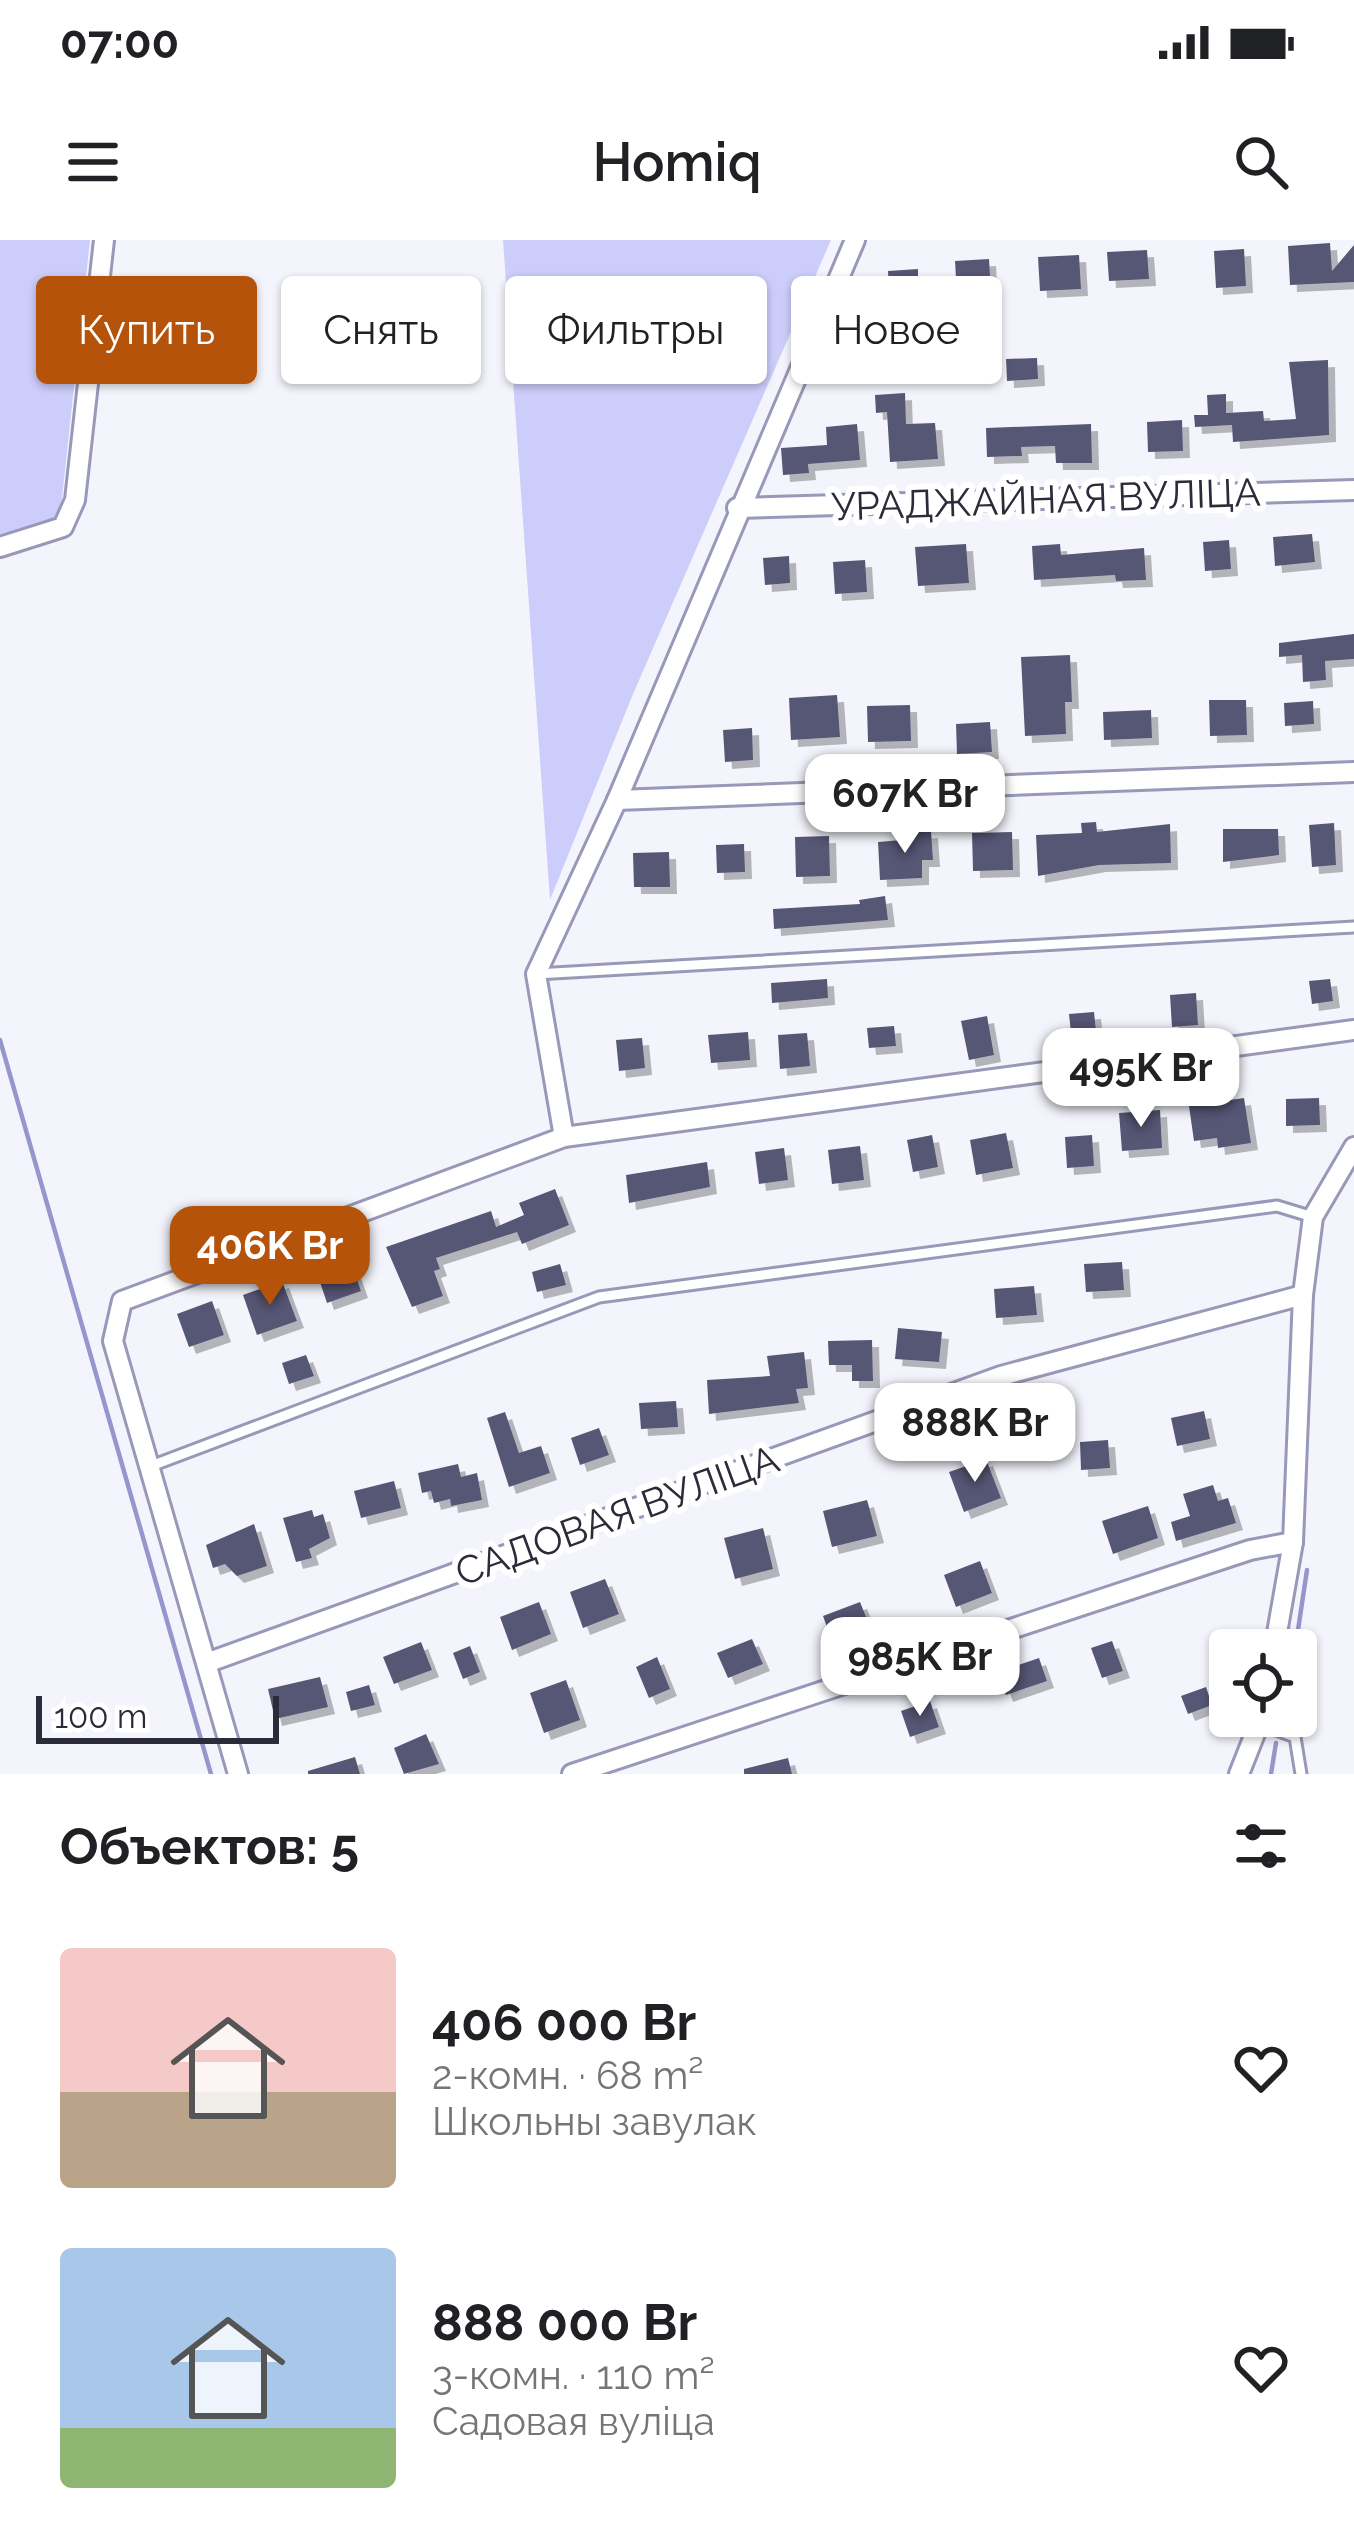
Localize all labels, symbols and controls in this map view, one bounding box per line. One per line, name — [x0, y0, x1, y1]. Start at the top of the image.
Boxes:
text: 07:00 — [60, 16, 179, 69]
icon: menu — [60, 129, 126, 195]
icon: search — [1228, 129, 1294, 195]
text: Homiq — [592, 130, 762, 194]
chip: Купить — [36, 276, 257, 384]
chip: Снять — [281, 276, 481, 384]
chip: Фильтры — [505, 276, 767, 384]
chip: Новое — [791, 276, 1002, 384]
street label: УРАДЖАЙНАЯ ВУЛІЦА — [831, 469, 1261, 529]
pin: 607K Br — [794, 754, 1016, 856]
text: 607K Br — [832, 770, 978, 816]
pin: 495K Br — [1030, 1028, 1252, 1130]
text: 495K Br — [1069, 1044, 1213, 1090]
pin: 406K Br — [159, 1206, 381, 1308]
text: 406K Br — [197, 1222, 343, 1268]
pin: 888K Br — [864, 1383, 1086, 1485]
text: 888K Br — [901, 1399, 1049, 1445]
street label: САДОВАЯ ВУЛІЦА — [449, 1435, 785, 1595]
pin: 985K Br — [809, 1617, 1031, 1719]
map controls — [1209, 1629, 1317, 1737]
button: locate — [1209, 1629, 1317, 1737]
text: 985K Br — [848, 1633, 992, 1679]
scale bar — [36, 1690, 279, 1743]
text: 100 m — [54, 1697, 147, 1736]
icon: filters — [1228, 1813, 1294, 1879]
text: Объектов: 5 — [60, 1816, 359, 1876]
text: 406 000 Br — [432, 1992, 696, 2052]
icon: home — [156, 1996, 300, 2140]
icon: heart — [1228, 2035, 1294, 2101]
text: 2-комн. · 68 m² — [432, 2052, 703, 2098]
text: Школьны завулак — [432, 2098, 757, 2144]
text: 888 000 Br — [432, 2292, 697, 2352]
icon: home — [156, 2296, 300, 2440]
icon: heart — [1228, 2335, 1294, 2401]
text: 3-комн. · 110 m² — [432, 2352, 715, 2398]
text: Садовая вуліца — [432, 2398, 715, 2444]

